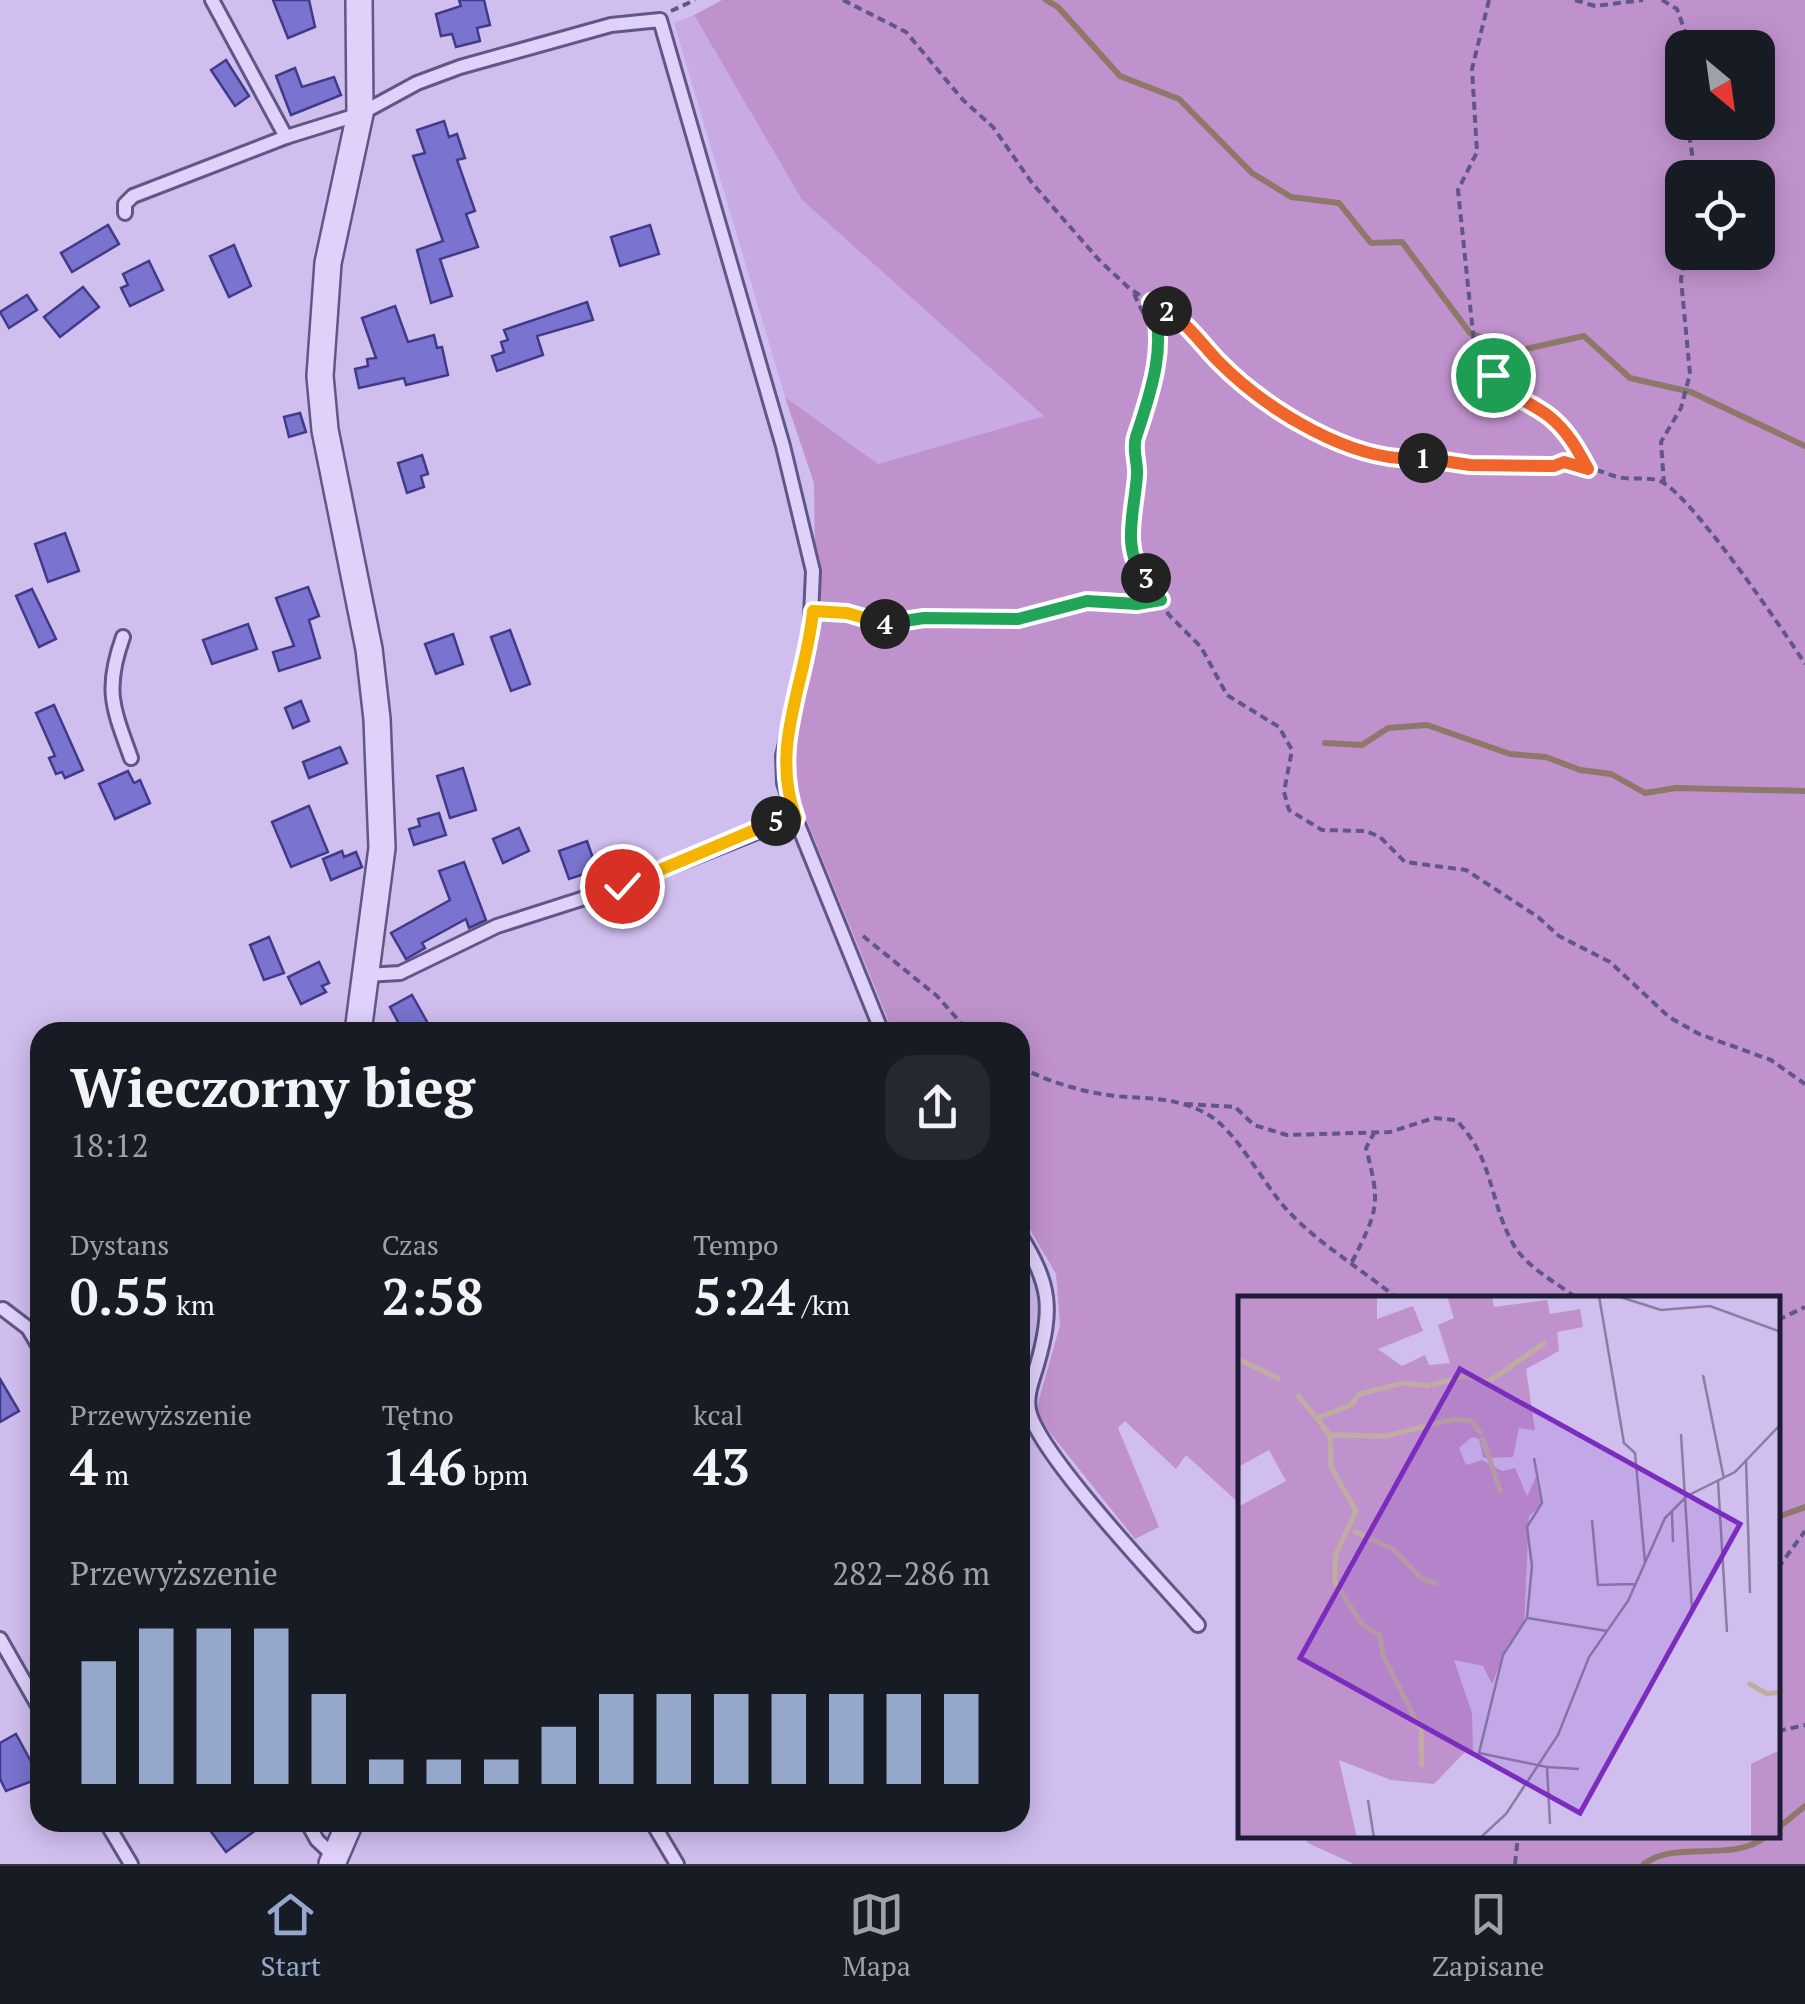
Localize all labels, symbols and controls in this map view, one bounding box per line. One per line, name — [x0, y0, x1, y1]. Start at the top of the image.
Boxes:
north arrow — [1665, 30, 1775, 140]
map controls — [1665, 30, 1775, 270]
button: locate — [1665, 160, 1775, 270]
pin: 2 — [1142, 286, 1192, 336]
text: 2 — [1159, 292, 1175, 329]
pin — [1451, 333, 1536, 418]
icon: arrive — [1466, 348, 1521, 403]
pin: 1 — [1398, 433, 1448, 483]
text: 1 — [1415, 439, 1431, 476]
pin: 3 — [1121, 553, 1171, 603]
text: 3 — [1138, 559, 1154, 596]
pin: 4 — [860, 599, 910, 649]
text: 4 — [877, 605, 893, 642]
pin: 5 — [751, 796, 801, 846]
text: 5 — [768, 802, 784, 839]
pin — [580, 844, 665, 929]
icon: check — [595, 859, 650, 914]
text: Wieczorny bieg — [70, 1050, 475, 1123]
button: share — [885, 1055, 990, 1160]
text: 18:12 — [70, 1124, 149, 1166]
text: Dystans — [70, 1226, 169, 1263]
text: Czas — [382, 1226, 439, 1263]
text: Tempo — [693, 1226, 778, 1263]
text: 0.55 — [70, 1263, 170, 1329]
text: 2:58 — [382, 1263, 484, 1329]
text: 5:24 — [693, 1263, 795, 1329]
text: km — [170, 1286, 215, 1323]
text: /km — [795, 1286, 850, 1323]
inset map — [1238, 1296, 1780, 1839]
text: Przewyższenie — [70, 1396, 252, 1433]
text: Tętno — [382, 1396, 454, 1433]
text: kcal — [693, 1396, 743, 1433]
text: 4 — [70, 1433, 98, 1499]
text: 146 — [382, 1433, 466, 1499]
text: 43 — [693, 1433, 750, 1499]
text: m — [98, 1456, 129, 1493]
text: bpm — [466, 1456, 528, 1493]
text: Przewyższenie — [70, 1552, 278, 1594]
text: 282–286 m — [832, 1552, 990, 1594]
tab: Start — [261, 1887, 321, 1984]
tab: Mapa — [842, 1887, 911, 1984]
tab: Zapisane — [1432, 1887, 1544, 1984]

